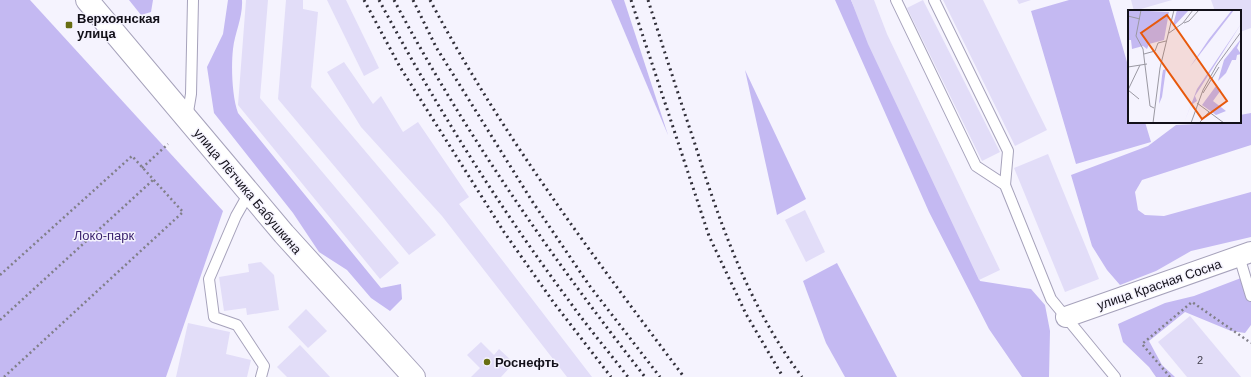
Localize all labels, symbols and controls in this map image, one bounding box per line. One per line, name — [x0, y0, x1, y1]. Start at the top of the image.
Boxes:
inset map — [1128, 10, 1241, 123]
place label: Верхоянская улица — [77, 11, 160, 41]
marker: Верхоянская улица — [64, 20, 74, 30]
street label: улица Лётчика Бабушкина — [191, 126, 305, 258]
park label: Локо-парк — [74, 228, 134, 243]
street label: улица Красная Сосна — [1095, 256, 1224, 313]
house number: 2 — [1197, 354, 1203, 366]
place label: Роснефть — [495, 355, 559, 370]
marker: Роснефть — [482, 357, 492, 367]

